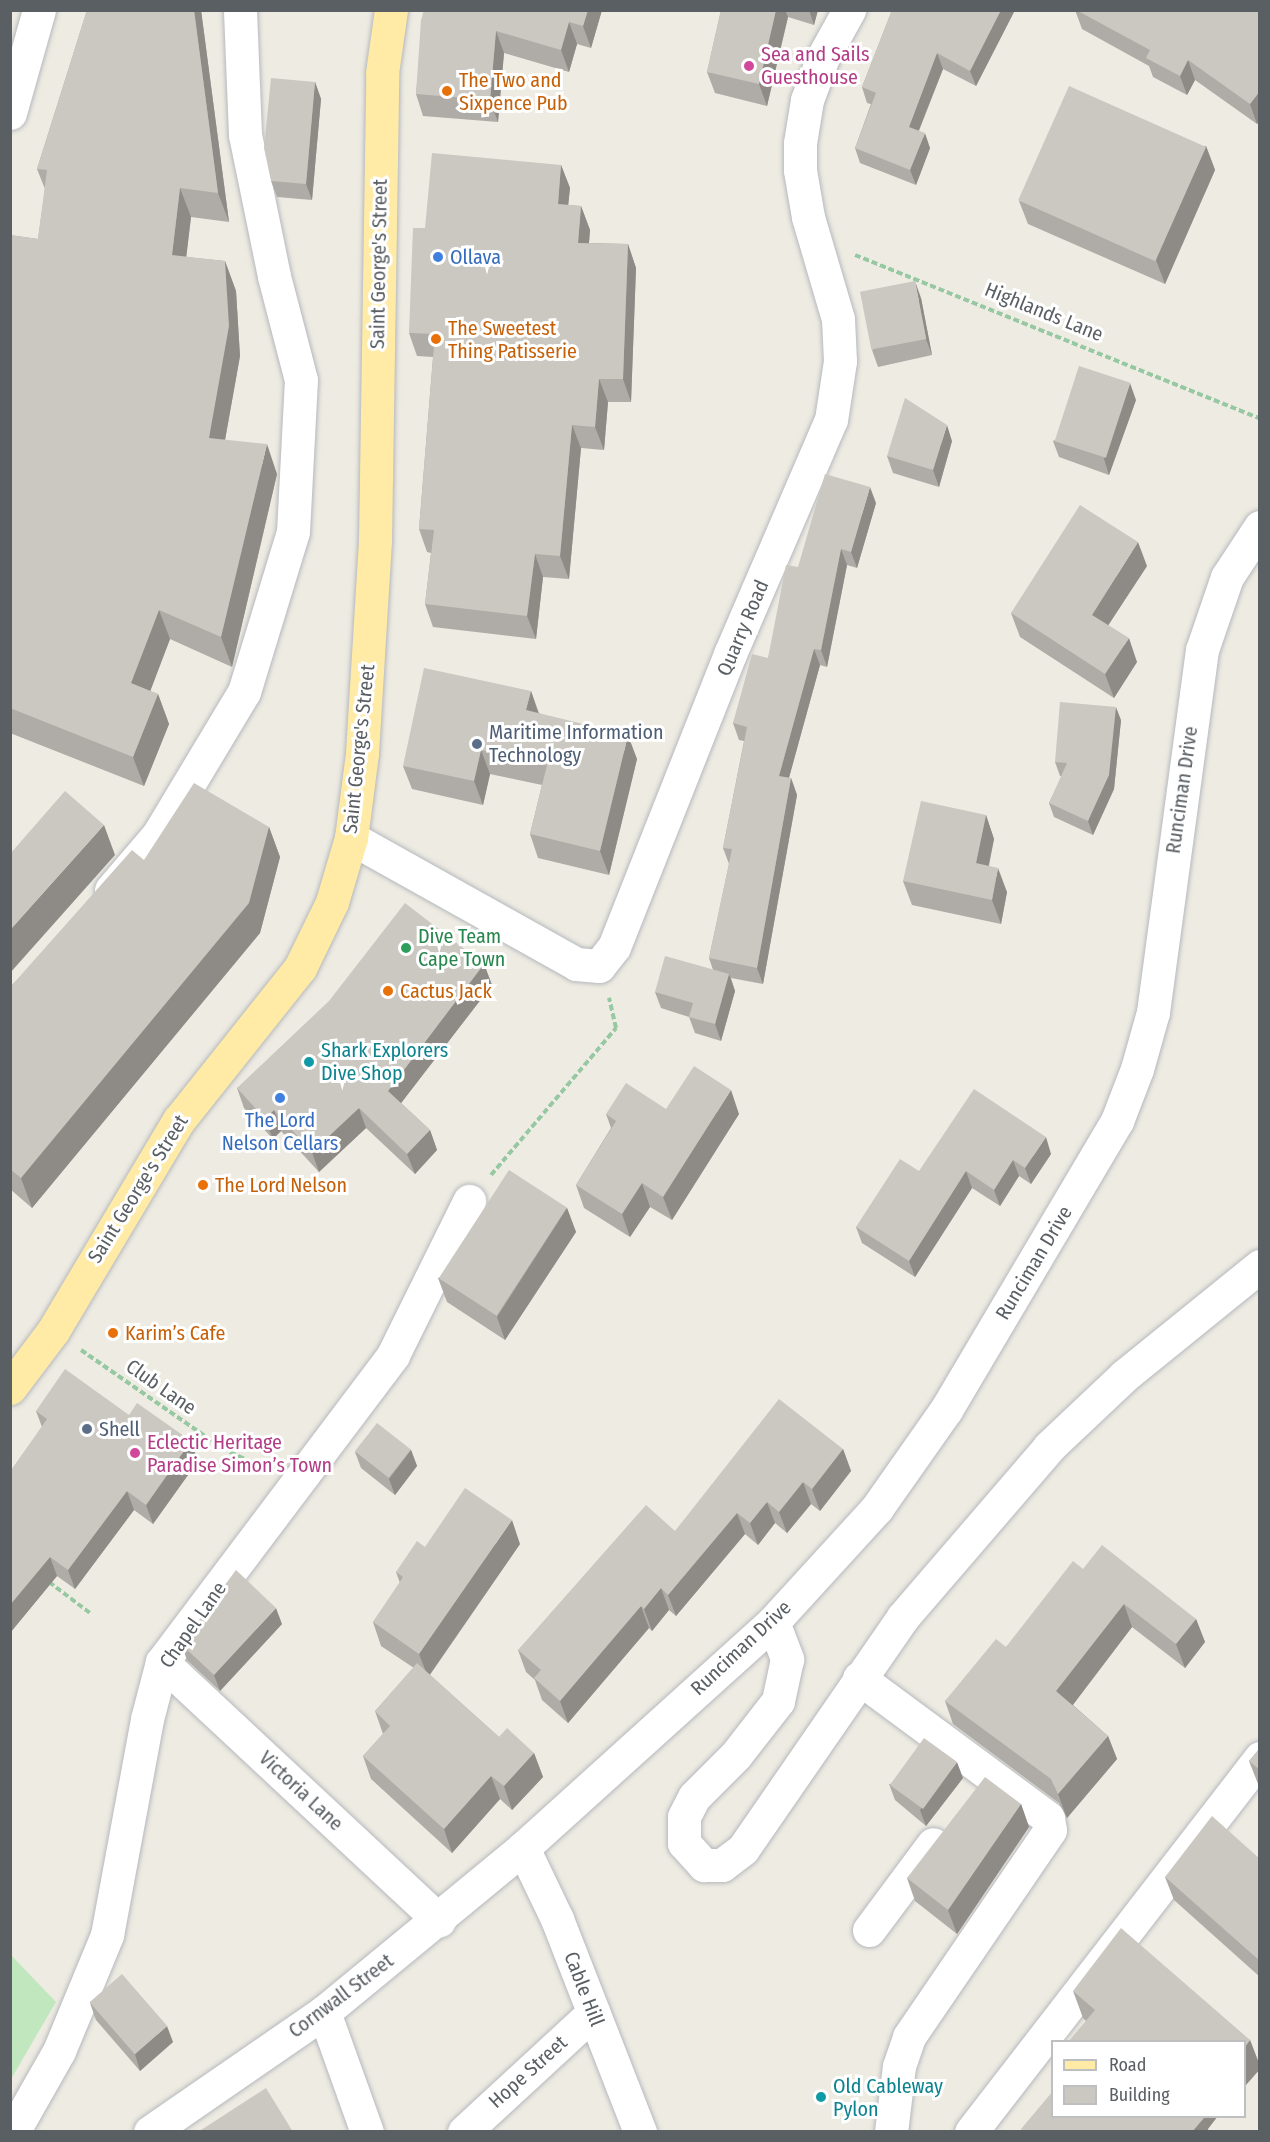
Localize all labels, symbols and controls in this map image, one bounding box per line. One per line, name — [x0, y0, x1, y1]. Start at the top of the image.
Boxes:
place label: Sea and Sails Guesthouse — [761, 42, 869, 89]
marker: Sea and Sails Guesthouse — [742, 59, 756, 73]
place label: The Two and Sixpence Pub — [459, 68, 568, 115]
marker: The Two and Sixpence Pub — [440, 84, 454, 98]
street label: Saint George's Street — [366, 179, 392, 349]
place label: Ollava — [450, 245, 501, 269]
marker: Ollava — [431, 250, 445, 264]
street label: Highlands Lane — [981, 277, 1107, 347]
place label: The Sweetest Thing Patisserie — [448, 316, 577, 363]
marker: The Sweetest Thing Patisserie — [429, 332, 443, 346]
street label: Quarry Road — [712, 576, 774, 680]
street label: Saint George's Street — [338, 663, 380, 835]
place label: Maritime Information Technology — [489, 720, 664, 767]
street label: Runciman Drive — [1161, 725, 1203, 855]
marker: Maritime Information Technology — [470, 737, 484, 751]
place label: Dive Team Cape Town — [418, 924, 505, 971]
marker: Dive Team Cape Town — [399, 941, 413, 955]
place label: Cactus Jack — [400, 979, 492, 1003]
marker: Cactus Jack — [381, 984, 395, 998]
place label: Shark Explorers Dive Shop — [321, 1038, 448, 1085]
marker: Shark Explorers Dive Shop — [302, 1055, 316, 1069]
marker: The Lord Nelson Cellars — [273, 1091, 287, 1105]
place label: The Lord Nelson Cellars — [222, 1108, 338, 1155]
street label: Saint George's Street — [83, 1111, 193, 1267]
place label: The Lord Nelson — [215, 1173, 347, 1197]
marker: The Lord Nelson — [196, 1178, 210, 1192]
street label: Runciman Drive — [991, 1202, 1077, 1324]
place label: Karim’s Cafe — [125, 1321, 225, 1345]
marker: Karim’s Cafe — [106, 1326, 120, 1340]
street label: Club Lane — [121, 1354, 201, 1420]
place label: Shell — [99, 1417, 140, 1441]
marker: Shell — [80, 1422, 94, 1436]
place label: Eclectic Heritage Paradise Simon’s Town — [147, 1430, 332, 1477]
marker: Eclectic Heritage Paradise Simon’s Town — [128, 1446, 142, 1460]
street label: Chapel Lane — [155, 1577, 231, 1673]
street label: Runciman Drive — [686, 1595, 796, 1701]
street label: Victoria Lane — [254, 1746, 348, 1836]
street label: Cable Hill — [559, 1948, 609, 2030]
street label: Cornwall Street — [284, 1949, 398, 2043]
street label: Hope Street — [484, 2031, 572, 2113]
legend — [1051, 2040, 1246, 2118]
text: Road — [1109, 2054, 1146, 2076]
place label: Old Cableway Pylon — [833, 2074, 943, 2121]
text: Building — [1109, 2084, 1170, 2106]
marker: Old Cableway Pylon — [814, 2090, 828, 2104]

